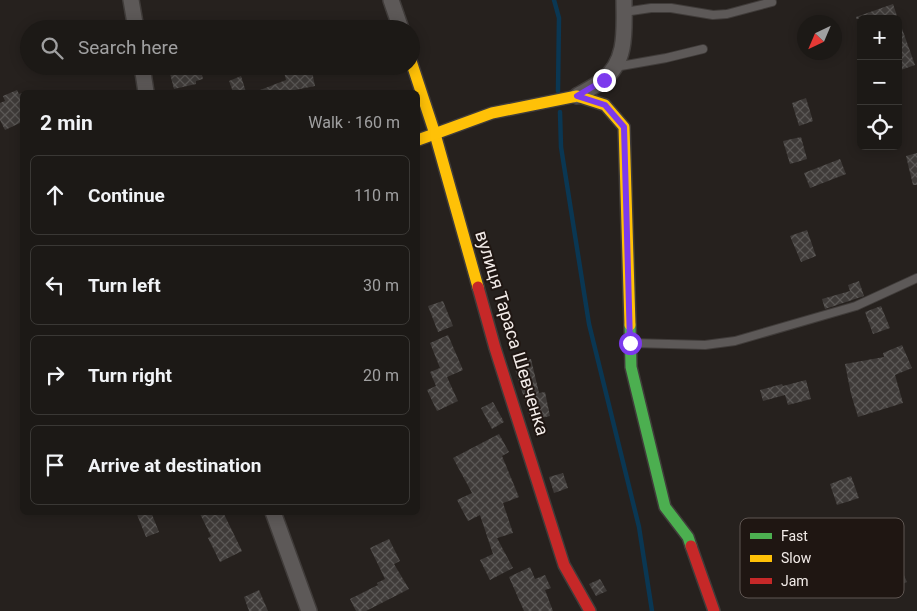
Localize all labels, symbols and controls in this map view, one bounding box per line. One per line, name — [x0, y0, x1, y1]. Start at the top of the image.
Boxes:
north arrow — [797, 15, 842, 60]
map controls — [857, 15, 902, 150]
button: + — [857, 15, 902, 60]
search box — [20, 20, 420, 75]
icon: search — [38, 34, 66, 62]
text: Search here — [78, 36, 178, 59]
button: − — [857, 60, 902, 105]
route end — [593, 69, 616, 92]
button: locate — [857, 105, 902, 150]
text: 2 min — [40, 111, 93, 135]
text: Walk · 160 m — [308, 113, 400, 132]
icon: ahead — [41, 181, 69, 209]
text: Continue — [88, 184, 165, 207]
text: 110 m — [354, 186, 399, 205]
street label: вулиця Тараса Шевченка — [471, 228, 554, 438]
icon: left — [41, 271, 69, 299]
text: Turn left — [88, 274, 161, 297]
text: 30 m — [363, 276, 399, 295]
route start — [619, 332, 642, 355]
icon: right — [41, 361, 69, 389]
text: Turn right — [88, 364, 172, 387]
text: 20 m — [363, 366, 399, 385]
icon: arrive — [41, 451, 69, 479]
text: Arrive at destination — [88, 454, 261, 477]
legend — [740, 518, 904, 598]
text: Fast — [781, 528, 808, 544]
text: Slow — [781, 550, 812, 566]
text: Jam — [781, 573, 809, 589]

